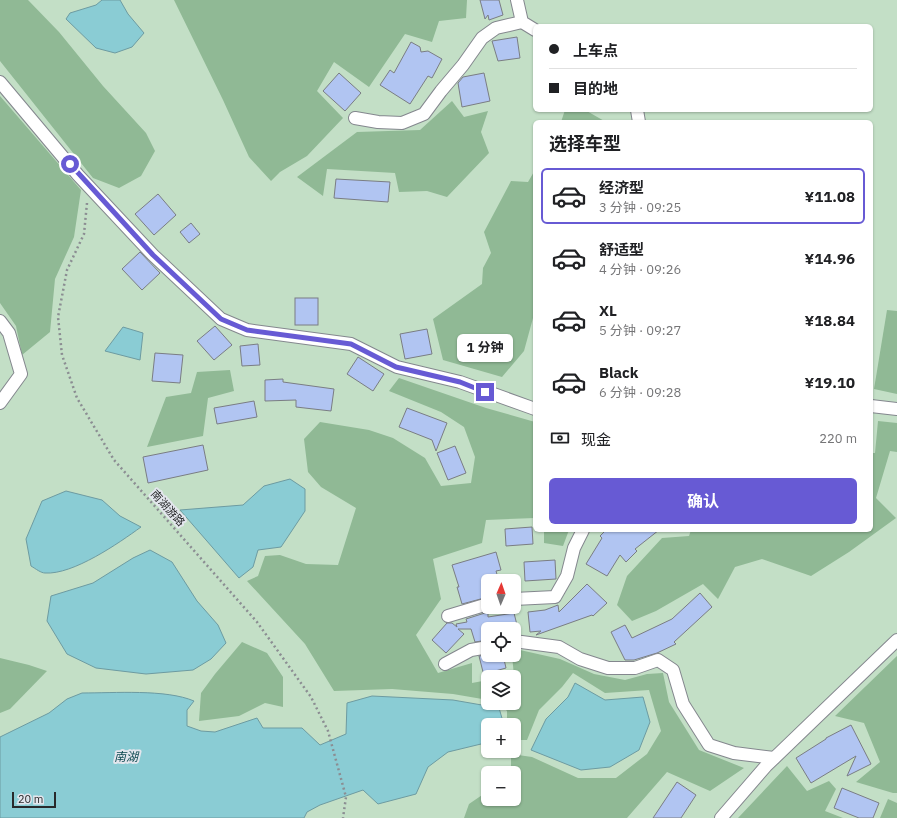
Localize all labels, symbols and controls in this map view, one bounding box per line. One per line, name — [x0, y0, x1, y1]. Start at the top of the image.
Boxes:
text: 上车点 — [573, 41, 618, 60]
text: 目的地 — [573, 79, 618, 98]
text: 选择车型 — [549, 132, 621, 155]
route start — [61, 155, 79, 173]
icon: car — [551, 178, 587, 214]
text: 经济型 — [599, 178, 644, 197]
text: ¥11.08 — [805, 187, 855, 206]
text: 3 分钟 · 09:25 — [599, 199, 681, 216]
icon: car — [551, 240, 587, 276]
text: 舒适型 — [599, 240, 644, 259]
text: ¥14.96 — [805, 249, 855, 268]
text: 4 分钟 · 09:26 — [599, 261, 681, 278]
text: XL — [599, 301, 617, 320]
icon: car — [551, 302, 587, 338]
text: ¥18.84 — [805, 311, 855, 330]
text: 5 分钟 · 09:27 — [599, 322, 681, 339]
callout: 1 分钟 — [457, 334, 513, 362]
text: 1 分钟 — [467, 339, 503, 356]
text: Black — [599, 363, 639, 382]
icon: car — [551, 364, 587, 400]
text: ¥19.10 — [805, 373, 855, 392]
route end — [476, 383, 494, 401]
text: 6 分钟 · 09:28 — [599, 384, 681, 401]
icon: cash — [549, 427, 571, 449]
text: 现金 — [581, 430, 611, 449]
text: 220 m — [819, 430, 857, 447]
button: 确认 — [549, 478, 857, 524]
street label: 南湖游路 — [148, 487, 188, 529]
north arrow — [481, 574, 521, 614]
map controls — [481, 574, 521, 806]
button: locate — [481, 622, 521, 662]
button: layers — [481, 670, 521, 710]
button: + — [481, 718, 521, 758]
water label: 南湖 — [114, 749, 140, 764]
button: − — [481, 766, 521, 806]
scale bar — [12, 790, 56, 809]
text: 20 m — [18, 792, 43, 806]

